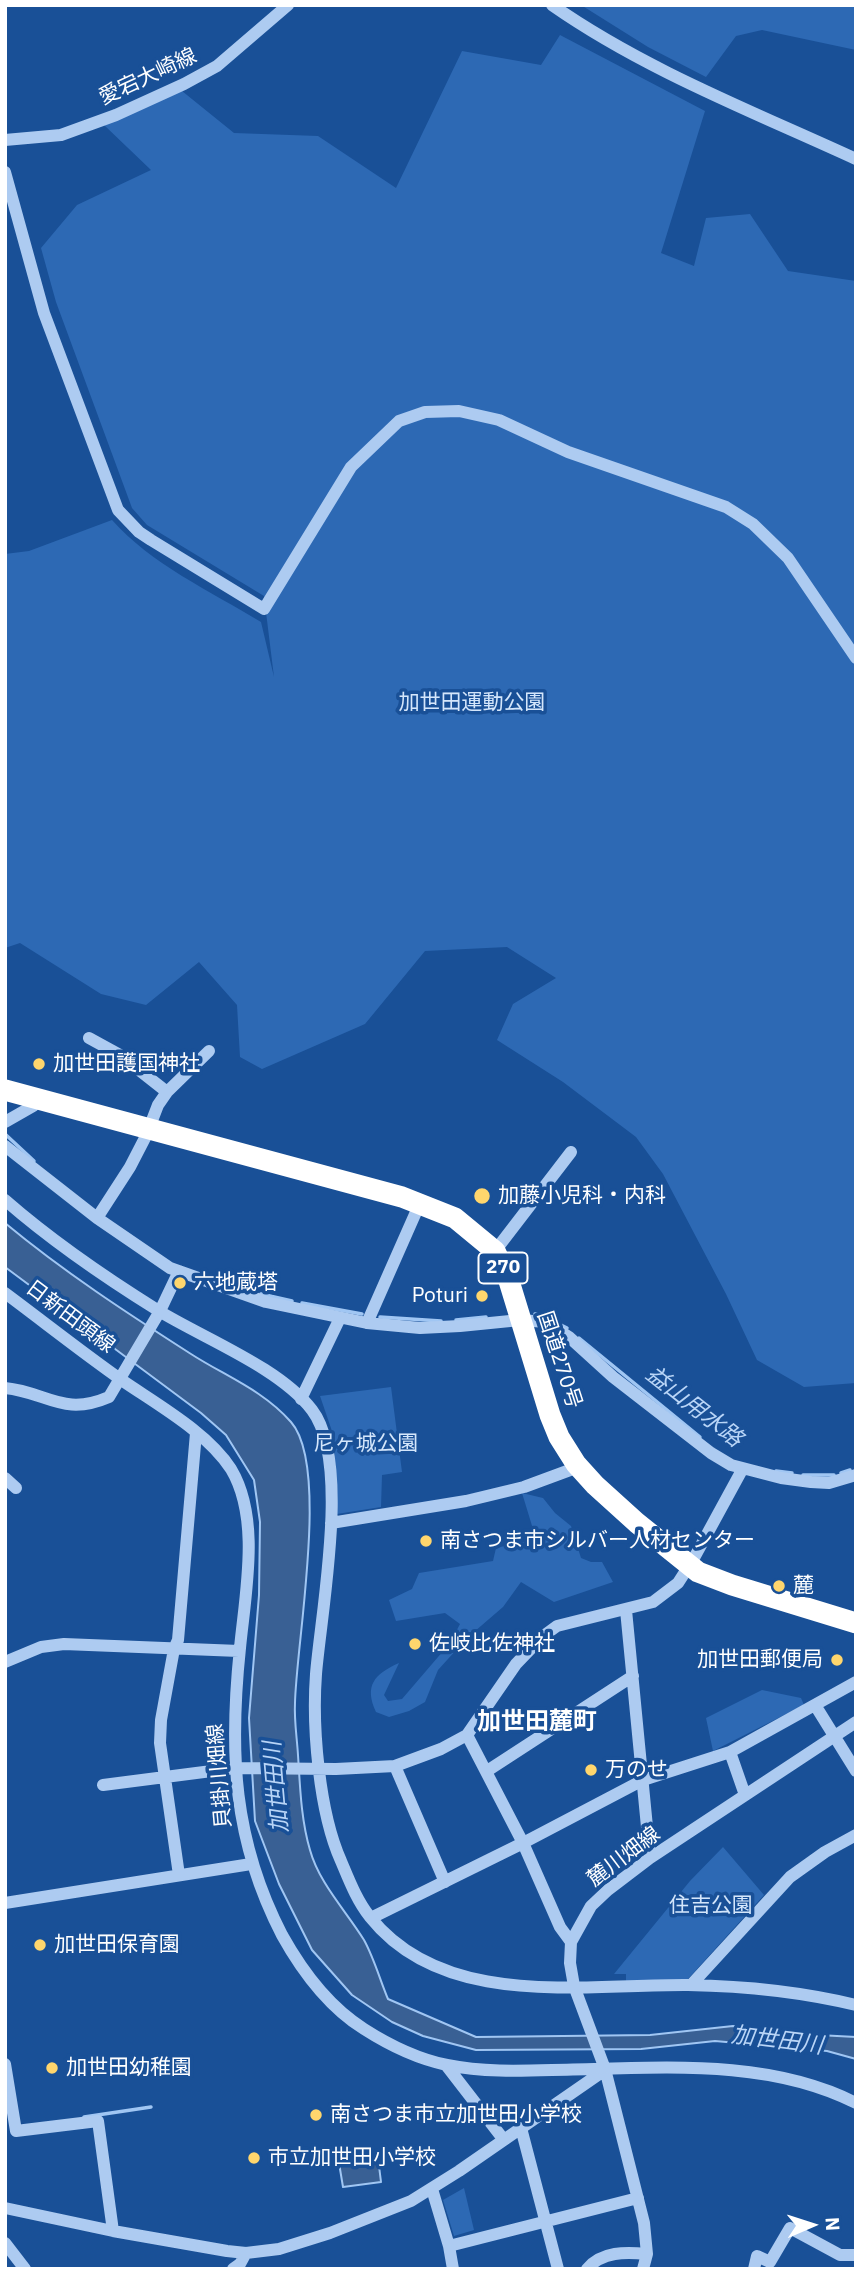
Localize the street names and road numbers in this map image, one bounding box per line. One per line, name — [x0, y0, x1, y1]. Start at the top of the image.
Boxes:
street label: 愛宕大崎線 — [95, 43, 201, 111]
road number: 270 — [478, 1252, 528, 1284]
street label: 日新田頭線 — [20, 1275, 120, 1359]
street label: 国道270号 — [531, 1308, 587, 1412]
street label: 貝掛川畑線 — [203, 1723, 237, 1829]
street label: 麓川畑線 — [583, 1822, 665, 1892]

